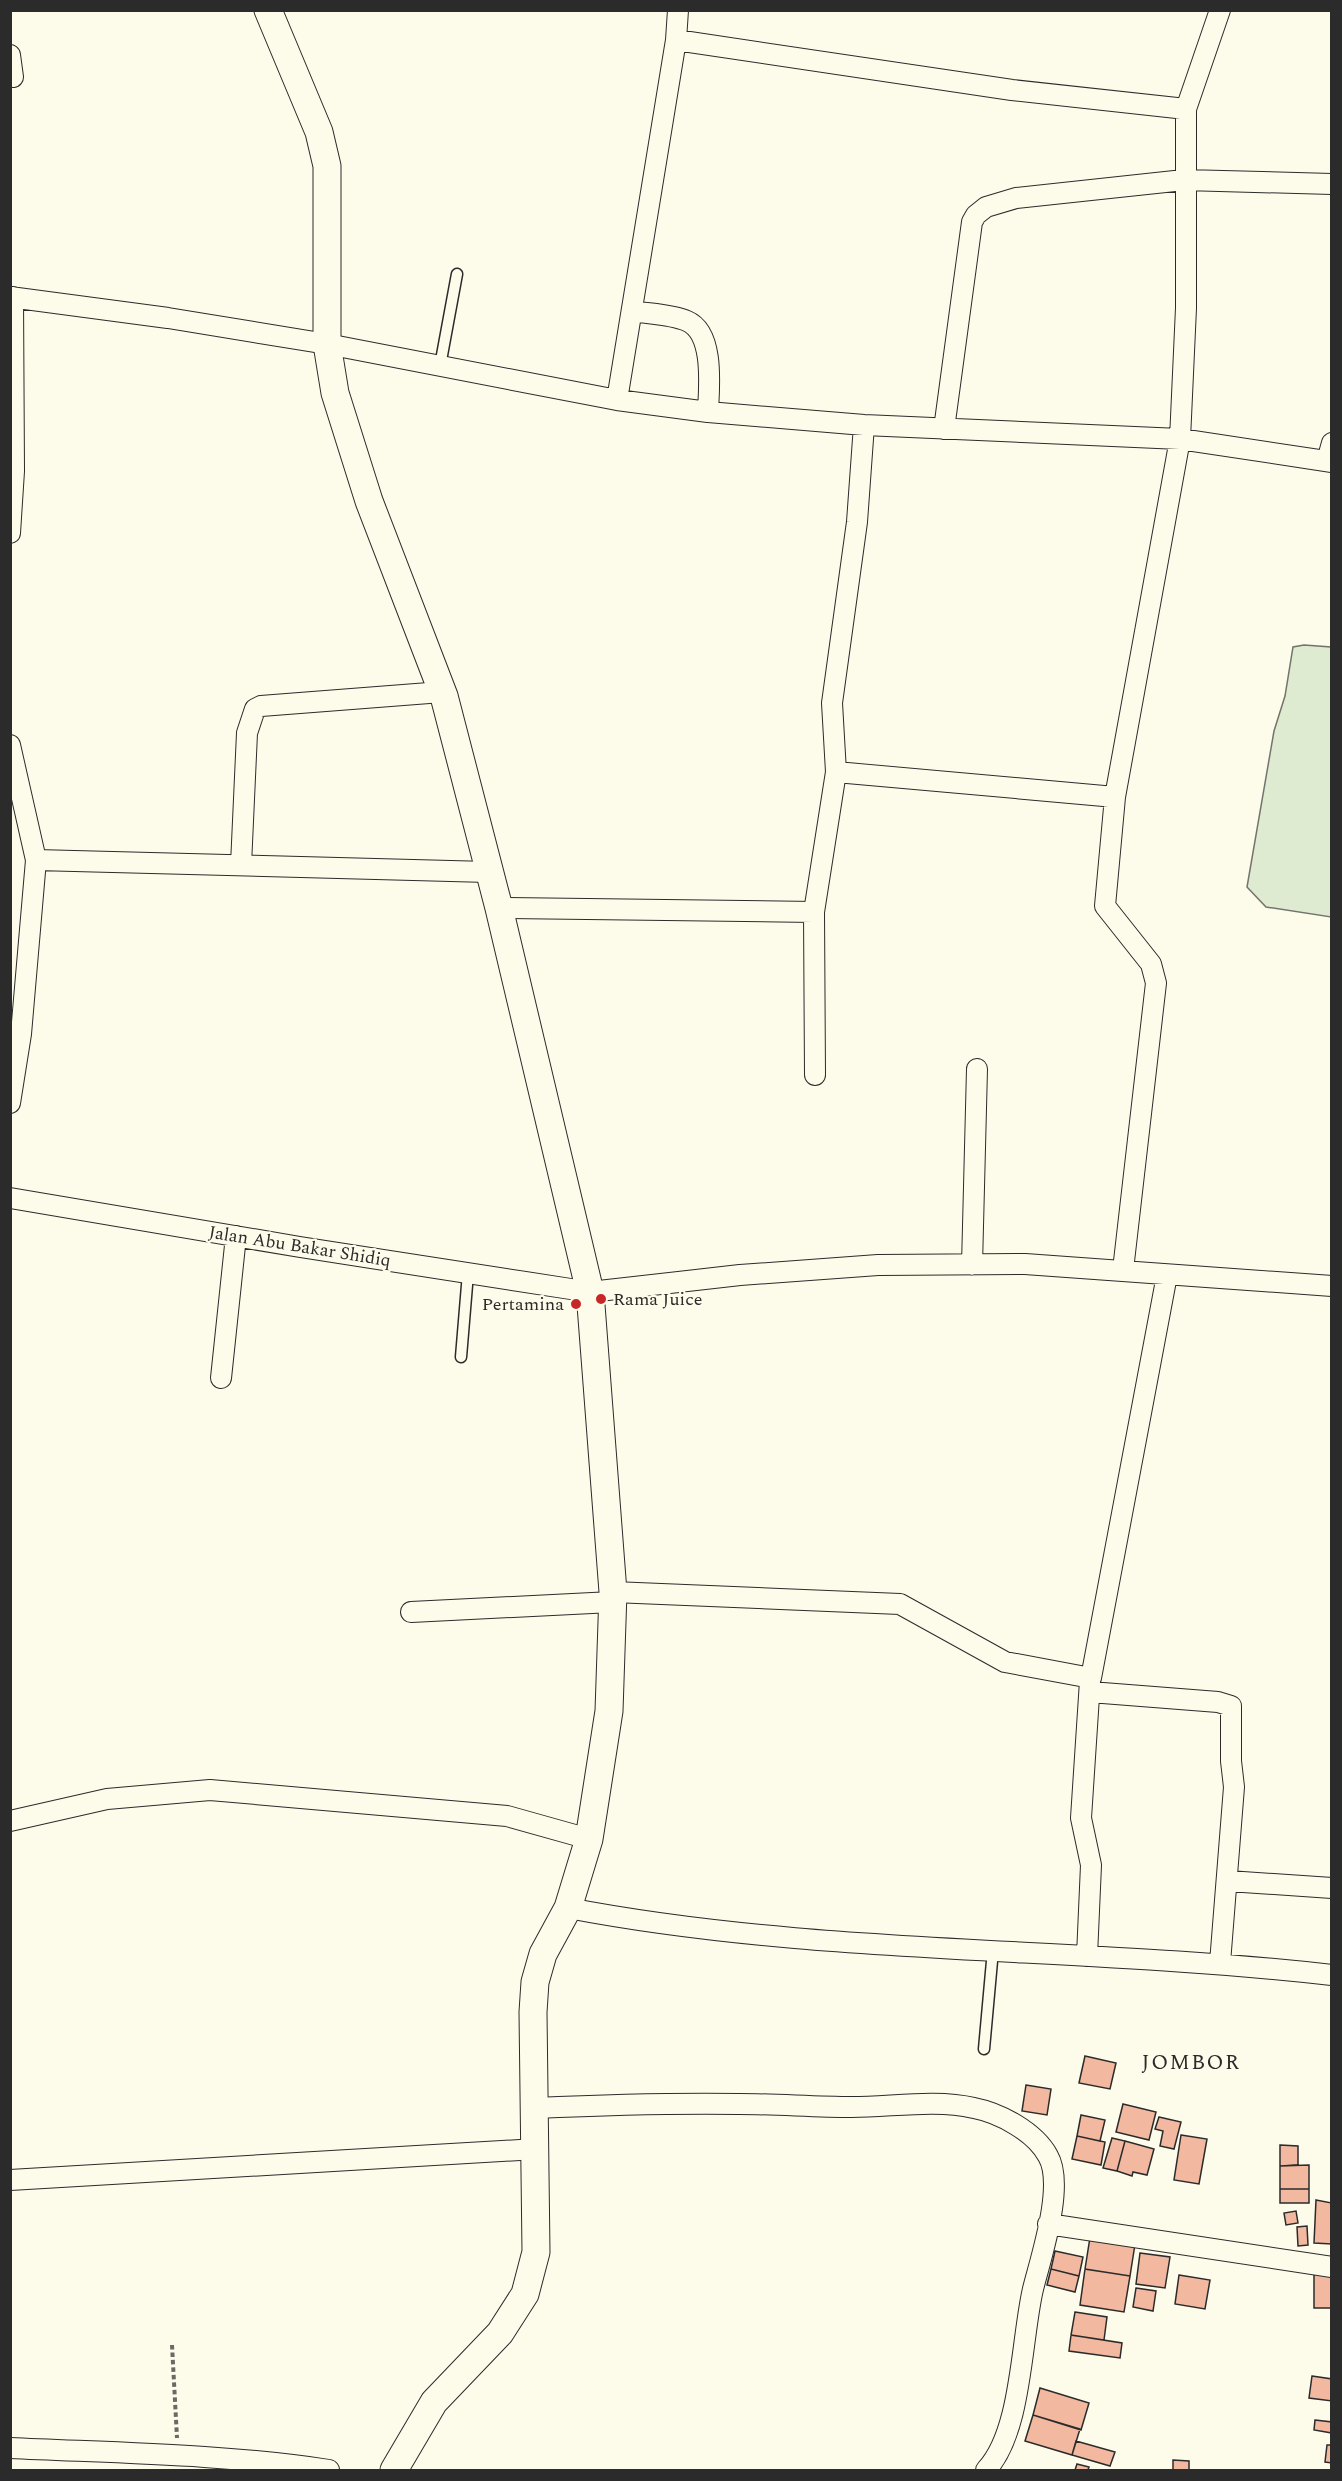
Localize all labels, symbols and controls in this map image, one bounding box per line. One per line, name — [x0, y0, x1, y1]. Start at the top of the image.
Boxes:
street label: Jalan Abu Bakar Shidiq — [207, 1219, 393, 1274]
place label: Rama Juice — [613, 1286, 702, 1313]
place label: Pertamina — [482, 1291, 564, 1318]
marker: Rama Juice — [594, 1292, 608, 1306]
marker: Pertamina — [569, 1297, 583, 1311]
district label: JOMBOR — [1142, 2047, 1240, 2079]

